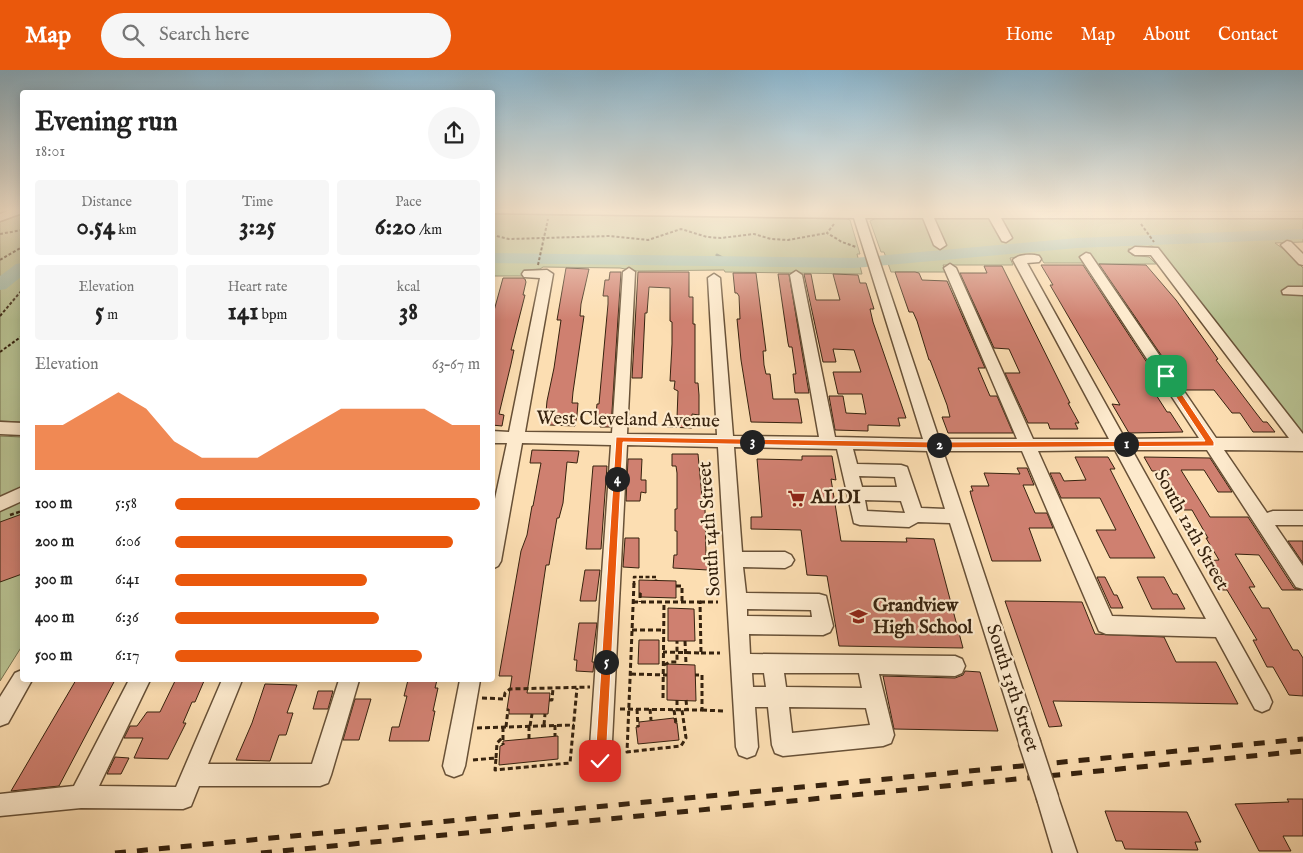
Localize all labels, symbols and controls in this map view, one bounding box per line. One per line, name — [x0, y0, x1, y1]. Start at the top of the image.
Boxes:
search box — [101, 13, 451, 58]
text: Map — [25, 20, 71, 51]
icon: search — [119, 21, 147, 49]
text: Search here — [159, 23, 250, 47]
text: Home — [1006, 24, 1053, 47]
text: Map — [1081, 24, 1115, 47]
text: About — [1143, 24, 1190, 47]
text: Contact — [1218, 24, 1278, 47]
text: Evening run — [35, 105, 178, 140]
button: share — [428, 107, 480, 159]
text: 18:01 — [35, 142, 65, 162]
text: Distance — [81, 193, 132, 211]
text: Time — [242, 193, 273, 211]
text: Pace — [395, 193, 422, 211]
text: 0.54 — [76, 211, 115, 243]
text: 3:25 — [239, 211, 276, 243]
text: 6:20 — [375, 211, 416, 243]
text: km — [115, 221, 137, 239]
text: /km — [416, 221, 442, 239]
text: Elevation — [79, 278, 134, 296]
text: Heart rate — [228, 278, 287, 296]
text: kcal — [397, 278, 420, 296]
text: 5 — [95, 296, 104, 328]
text: 141 — [228, 296, 258, 328]
text: 38 — [399, 296, 418, 328]
text: m — [104, 306, 118, 324]
text: bpm — [258, 306, 287, 324]
text: Elevation — [35, 355, 98, 375]
text: 63–67 m — [432, 355, 480, 375]
pin — [1145, 355, 1187, 397]
icon: arrive — [1152, 362, 1180, 390]
street label: West Cleveland Avenue — [536, 406, 720, 434]
pin: 3 — [740, 430, 764, 454]
pin: 2 — [926, 432, 952, 458]
pin: 1 — [1114, 432, 1138, 456]
text: 3 — [750, 433, 755, 451]
text: 1 — [1124, 435, 1129, 453]
text: 2 — [936, 436, 943, 454]
street label: South 14th Street — [693, 460, 727, 597]
street label: South 12th Street — [1148, 465, 1234, 595]
pin: 4 — [604, 466, 630, 492]
text: 4 — [614, 470, 621, 488]
place label: ALDI — [810, 486, 861, 510]
supermarket icon: ALDI — [787, 488, 807, 508]
text: 100 m — [35, 494, 72, 514]
text: 5:58 — [115, 494, 137, 514]
text: 200 m — [35, 532, 74, 552]
text: 6:06 — [115, 532, 141, 552]
text: 300 m — [35, 570, 73, 590]
text: 6:41 — [115, 570, 140, 590]
place label: Grandview High School — [873, 594, 973, 640]
school or university icon: Grandview High School — [849, 607, 869, 627]
text: 400 m — [35, 608, 74, 628]
text: 6:36 — [115, 608, 139, 628]
street label: South 13th Street — [980, 621, 1044, 755]
text: 500 m — [35, 646, 72, 666]
text: 6:17 — [115, 646, 139, 666]
pin: 5 — [594, 650, 618, 674]
text: 5 — [604, 653, 609, 671]
pin — [579, 740, 621, 782]
icon: check — [586, 747, 614, 775]

